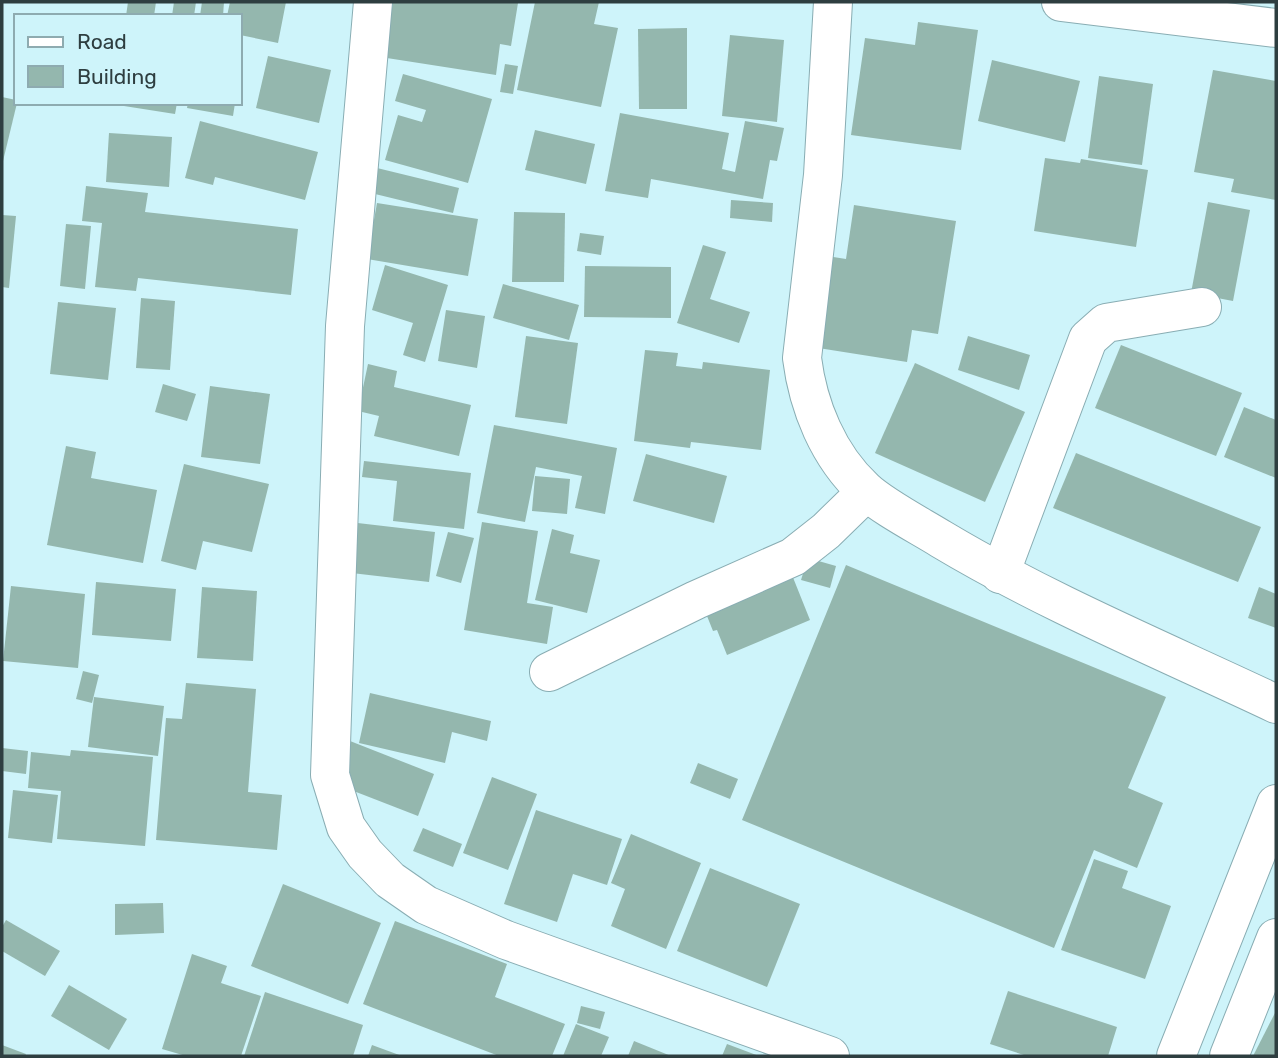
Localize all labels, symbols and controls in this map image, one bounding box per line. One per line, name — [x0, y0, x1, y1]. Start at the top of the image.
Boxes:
legend — [14, 14, 242, 105]
text: Road — [77, 29, 127, 54]
text: Building — [77, 64, 157, 89]

